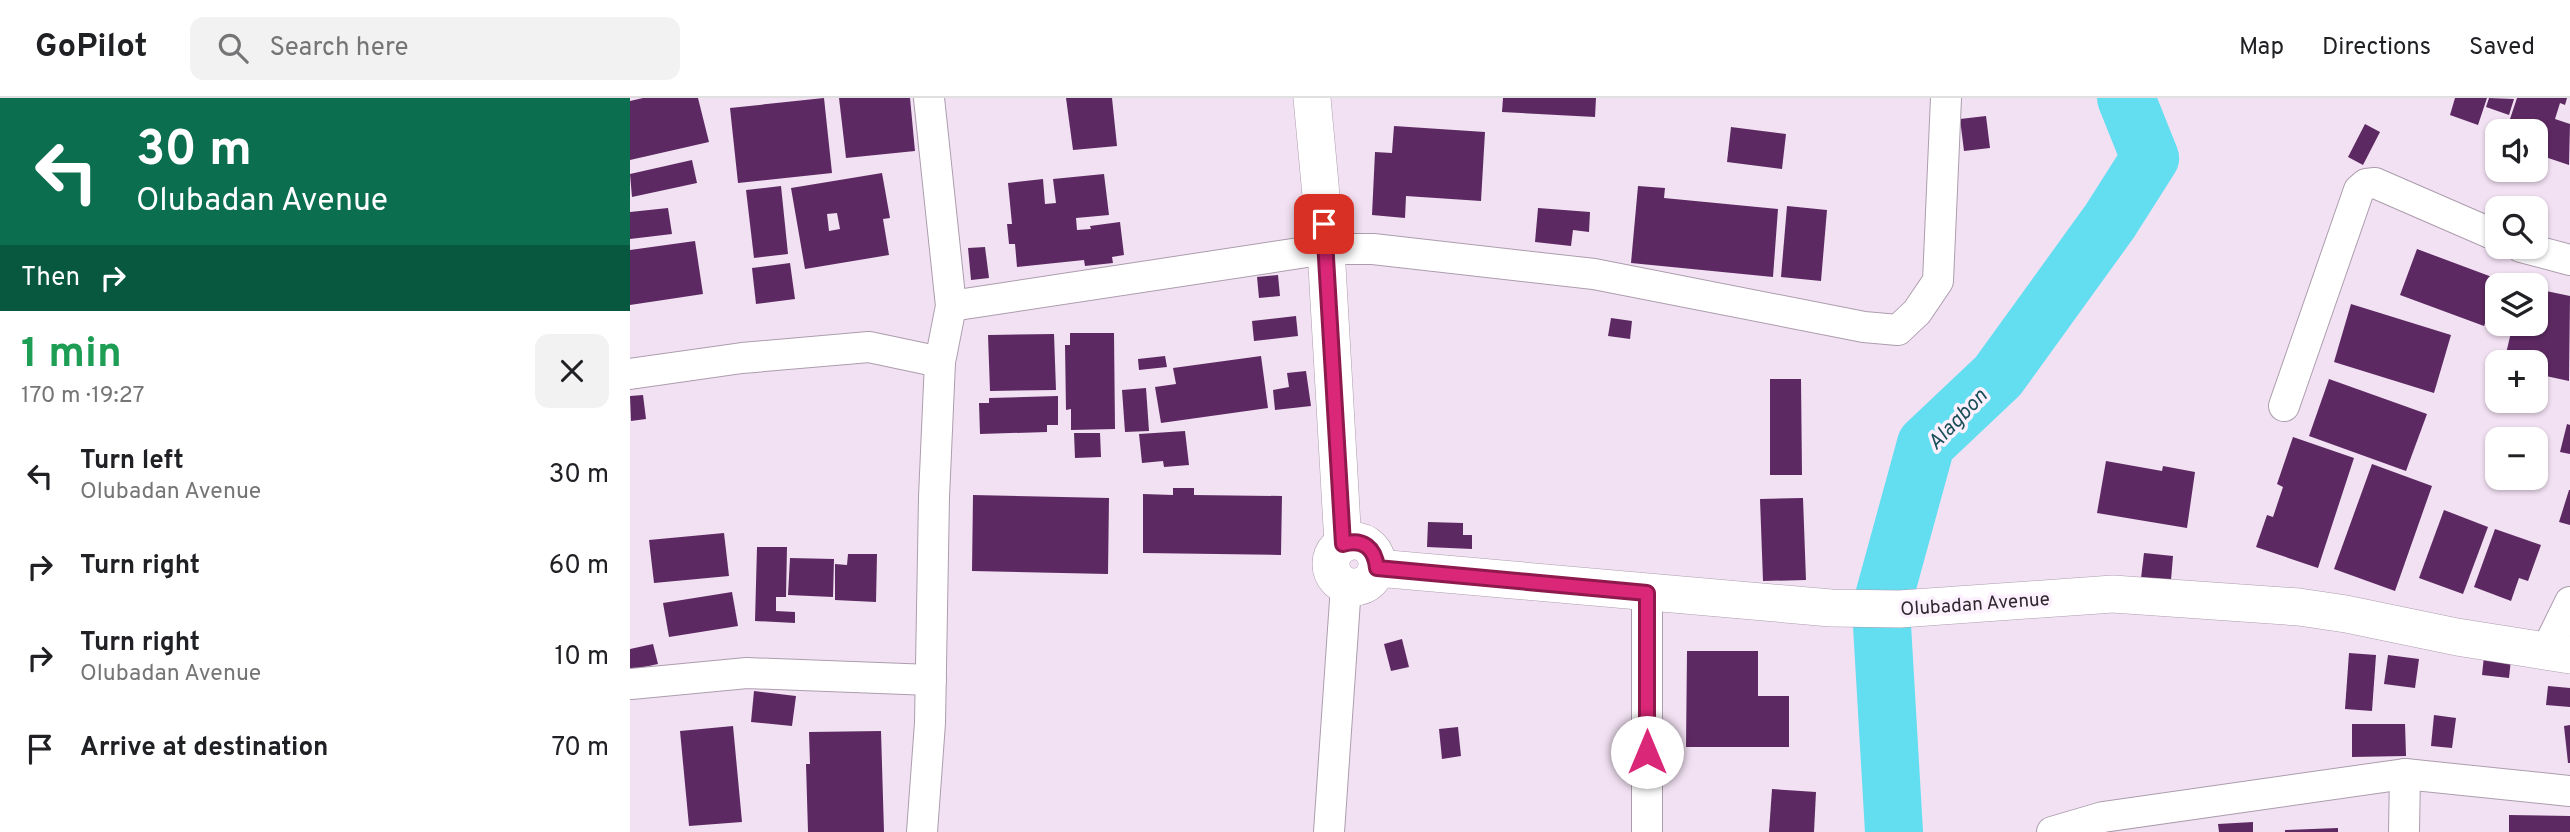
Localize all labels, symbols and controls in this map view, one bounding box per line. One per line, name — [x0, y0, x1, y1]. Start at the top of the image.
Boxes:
search box — [190, 17, 680, 80]
text: GoPilot — [35, 27, 148, 69]
icon: search — [214, 29, 252, 67]
text: Search here — [270, 32, 408, 65]
text: Map — [2239, 33, 2284, 63]
text: Directions — [2322, 33, 2431, 63]
text: Saved — [2469, 33, 2535, 63]
map controls — [2485, 119, 2548, 490]
button: sound — [2485, 119, 2548, 182]
text: 30 m — [136, 121, 252, 183]
icon: left — [21, 126, 112, 217]
text: Olubadan Avenue — [136, 182, 388, 222]
pin — [1294, 194, 1354, 254]
button: search — [2485, 196, 2548, 259]
icon: arrive — [1305, 205, 1343, 243]
icon: right — [94, 259, 132, 297]
text: Then — [21, 262, 80, 295]
button: layers — [2485, 273, 2548, 336]
text: 1 min — [21, 329, 122, 382]
button: close — [535, 334, 609, 408]
button: + — [2485, 350, 2548, 413]
text: 170 m · 19:27 — [21, 382, 145, 411]
water label: Alagbon — [1922, 383, 1994, 456]
button: − — [2485, 427, 2548, 490]
text: Turn left — [80, 445, 184, 478]
icon: left — [21, 457, 59, 495]
text: 30 m — [549, 459, 609, 492]
text: Olubadan Avenue — [80, 478, 261, 507]
icon: right — [21, 548, 59, 586]
text: Turn right — [80, 550, 200, 583]
text: 60 m — [549, 550, 609, 583]
street label: Olubadan Avenue — [1900, 588, 2051, 622]
text: Turn right — [80, 627, 200, 660]
icon: right — [21, 639, 59, 677]
text: 10 m — [554, 641, 609, 674]
text: Olubadan Avenue — [80, 660, 261, 689]
position arrow — [1610, 715, 1684, 789]
icon: arrive — [21, 730, 59, 768]
text: Arrive at destination — [80, 732, 328, 765]
text: 70 m — [551, 732, 609, 765]

